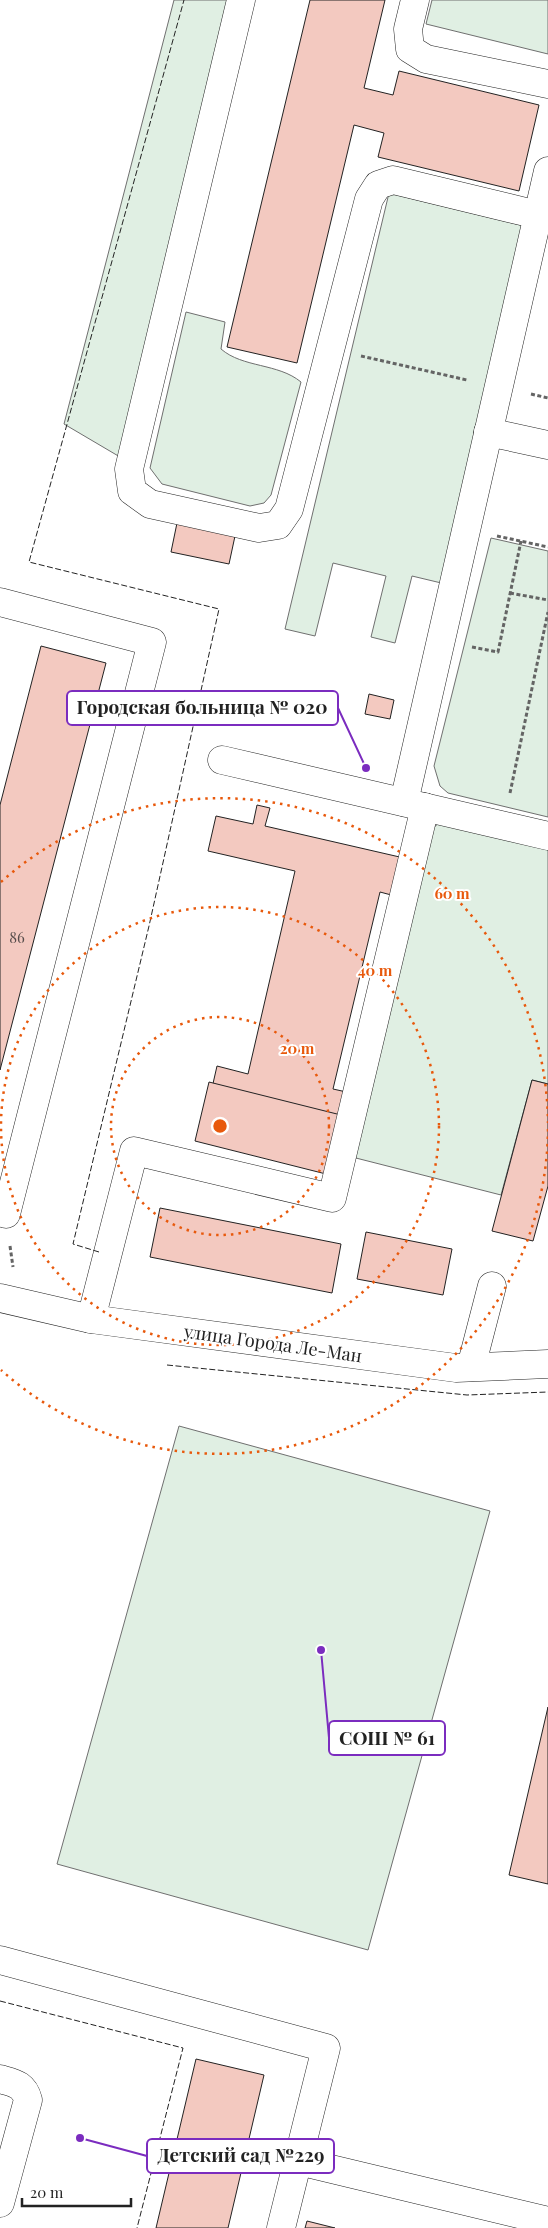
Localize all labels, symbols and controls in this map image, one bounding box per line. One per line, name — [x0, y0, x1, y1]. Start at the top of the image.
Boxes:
callout: Городская больница № 020 — [67, 691, 338, 725]
text: Городская больница № 020 — [76, 693, 328, 719]
text: 60 m — [434, 883, 470, 903]
house number: 86 — [9, 927, 25, 947]
text: 40 m — [358, 960, 393, 980]
text: 20 m — [280, 1038, 315, 1058]
centre of rings — [211, 1117, 229, 1135]
street label: улица Города Ле-Ман — [181, 1318, 364, 1367]
callout: СОШ № 61 — [329, 1721, 445, 1755]
text: СОШ № 61 — [339, 1724, 435, 1750]
callout: Детский сад №229 — [147, 2139, 334, 2173]
text: Детский сад №229 — [157, 2141, 325, 2167]
scale bar — [22, 2176, 131, 2208]
text: 20 m — [30, 2182, 64, 2202]

